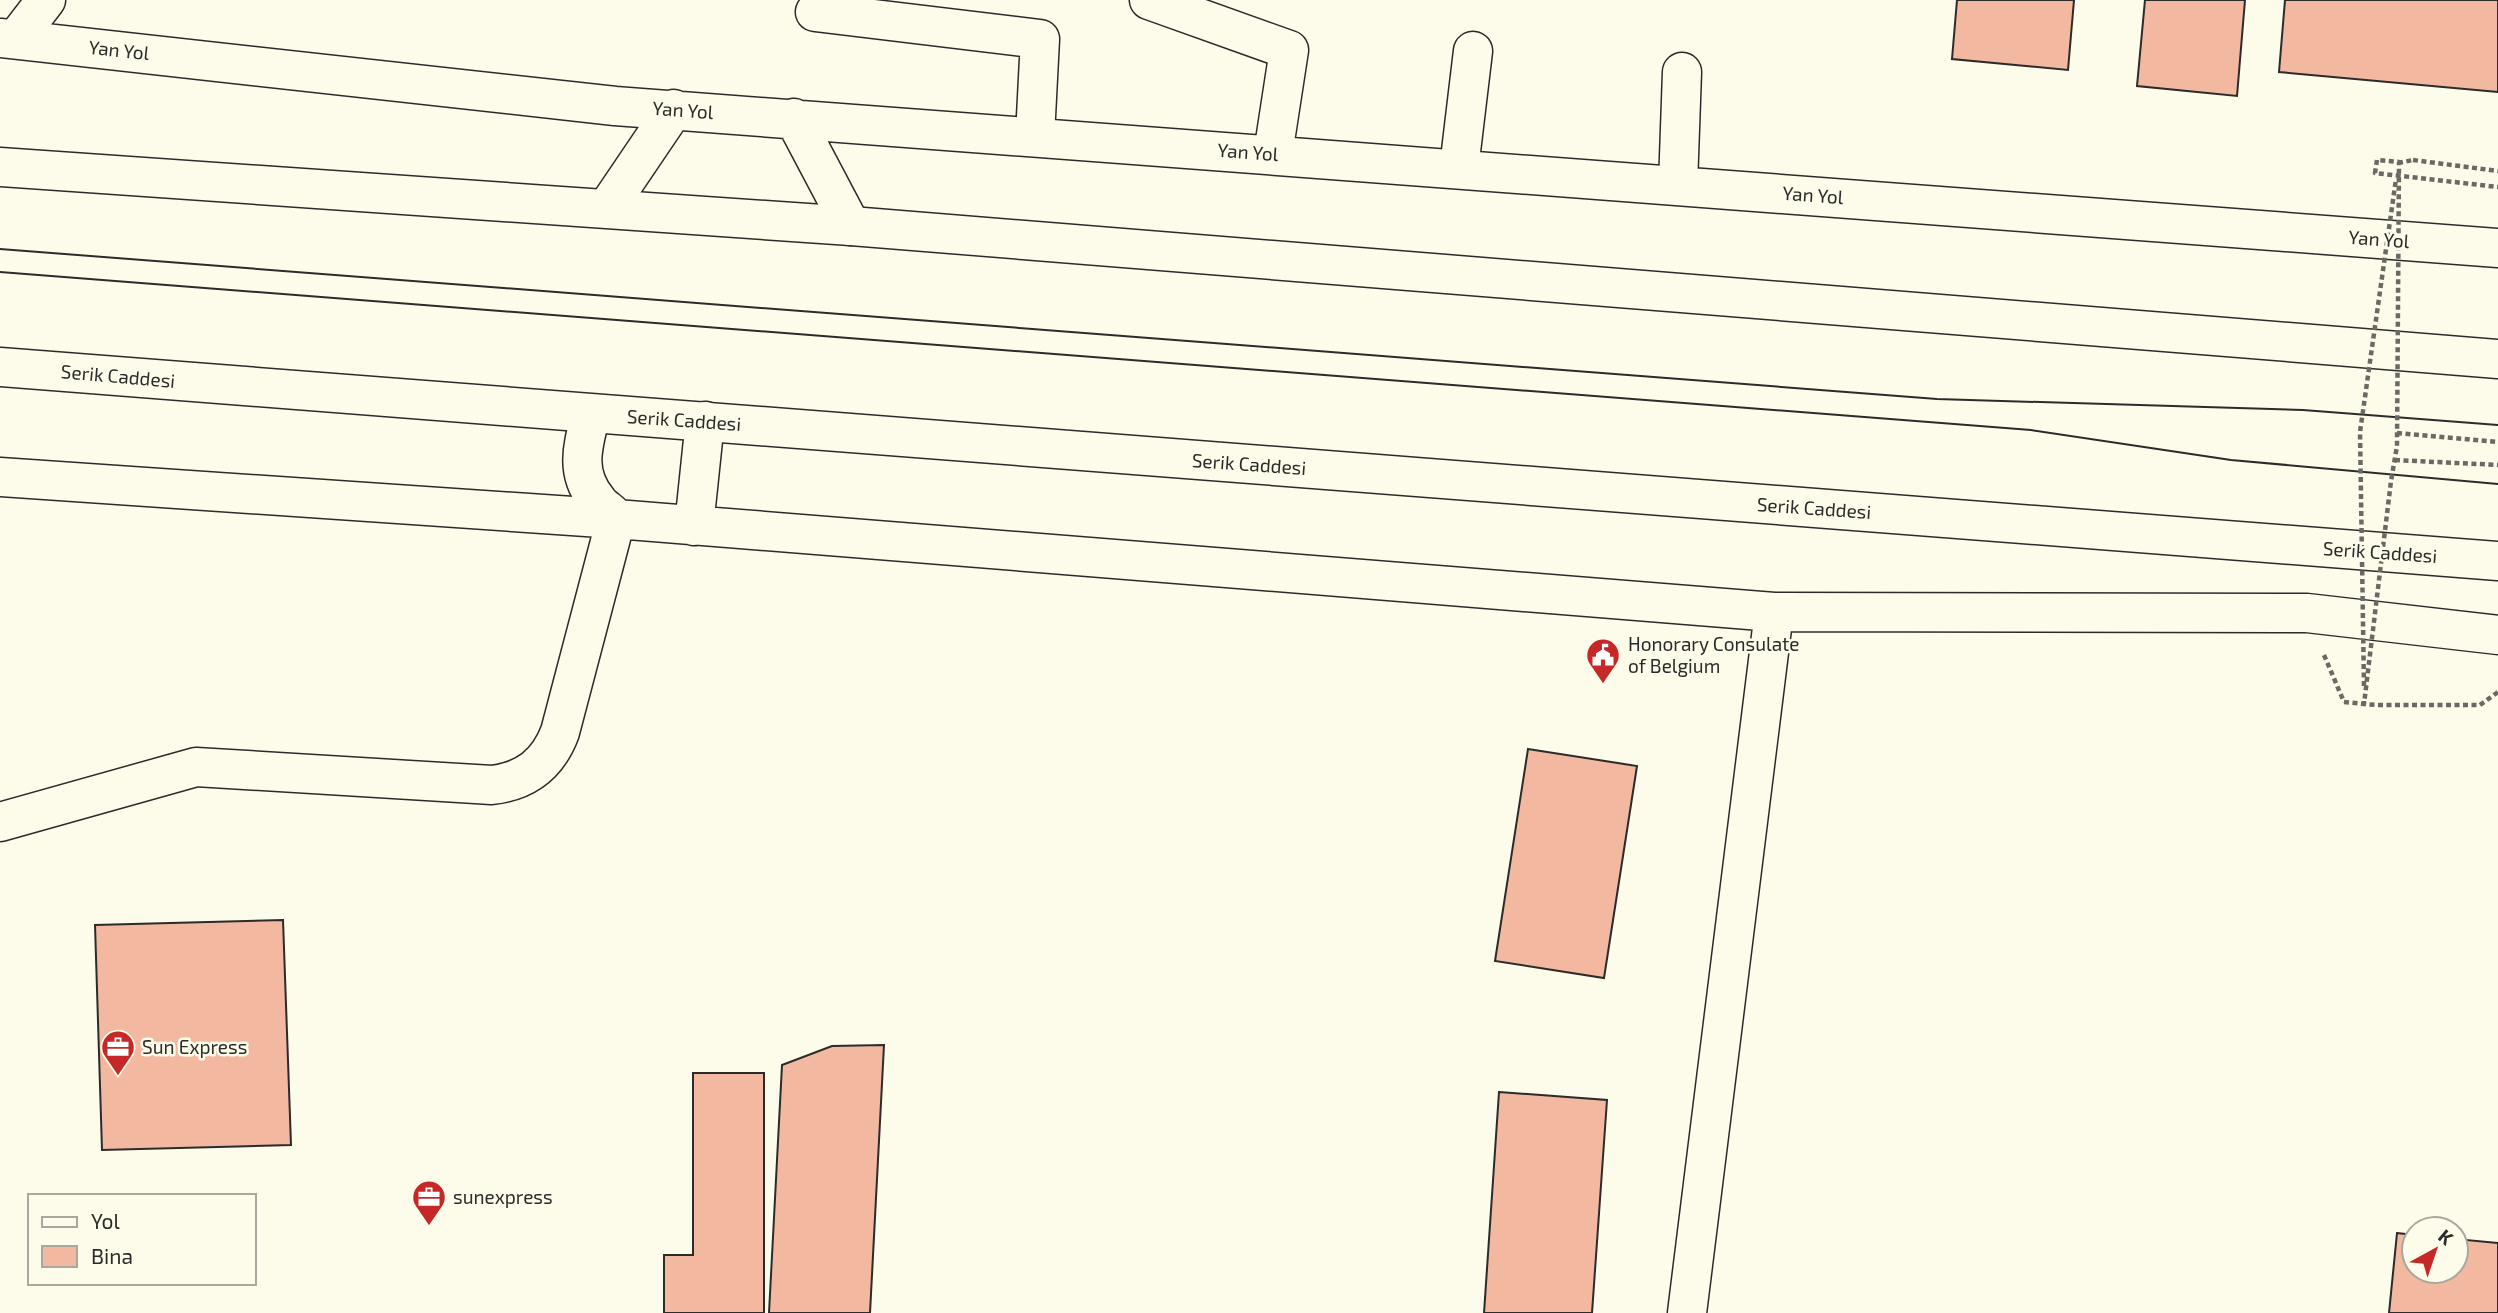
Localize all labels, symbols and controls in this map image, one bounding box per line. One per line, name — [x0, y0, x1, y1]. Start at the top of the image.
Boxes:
street label: Yan Yol — [88, 35, 151, 64]
street label: Yan Yol — [652, 96, 715, 123]
street label: Yan Yol — [1217, 138, 1280, 165]
street label: Yan Yol — [1782, 181, 1845, 208]
street label: Yan Yol — [2348, 225, 2411, 252]
street label: Serik Caddesi — [60, 359, 176, 392]
street label: Serik Caddesi — [626, 404, 742, 435]
street label: Serik Caddesi — [1191, 448, 1307, 479]
street label: Serik Caddesi — [1756, 492, 1872, 523]
street label: Serik Caddesi — [2322, 536, 2438, 567]
place label: Honorary Consulate of Belgium — [1628, 632, 1800, 677]
public building icon: Honorary Consulate of Belgium — [1584, 636, 1622, 685]
office icon: Sun Express — [99, 1028, 137, 1077]
place label: Sun Express — [142, 1035, 247, 1058]
office icon: sunexpress — [410, 1178, 448, 1227]
place label: sunexpress — [453, 1185, 553, 1208]
legend — [28, 1194, 256, 1285]
text: Yol — [91, 1208, 120, 1233]
north arrow — [2400, 1215, 2470, 1285]
text: K — [2434, 1224, 2458, 1249]
text: Bina — [91, 1243, 133, 1268]

